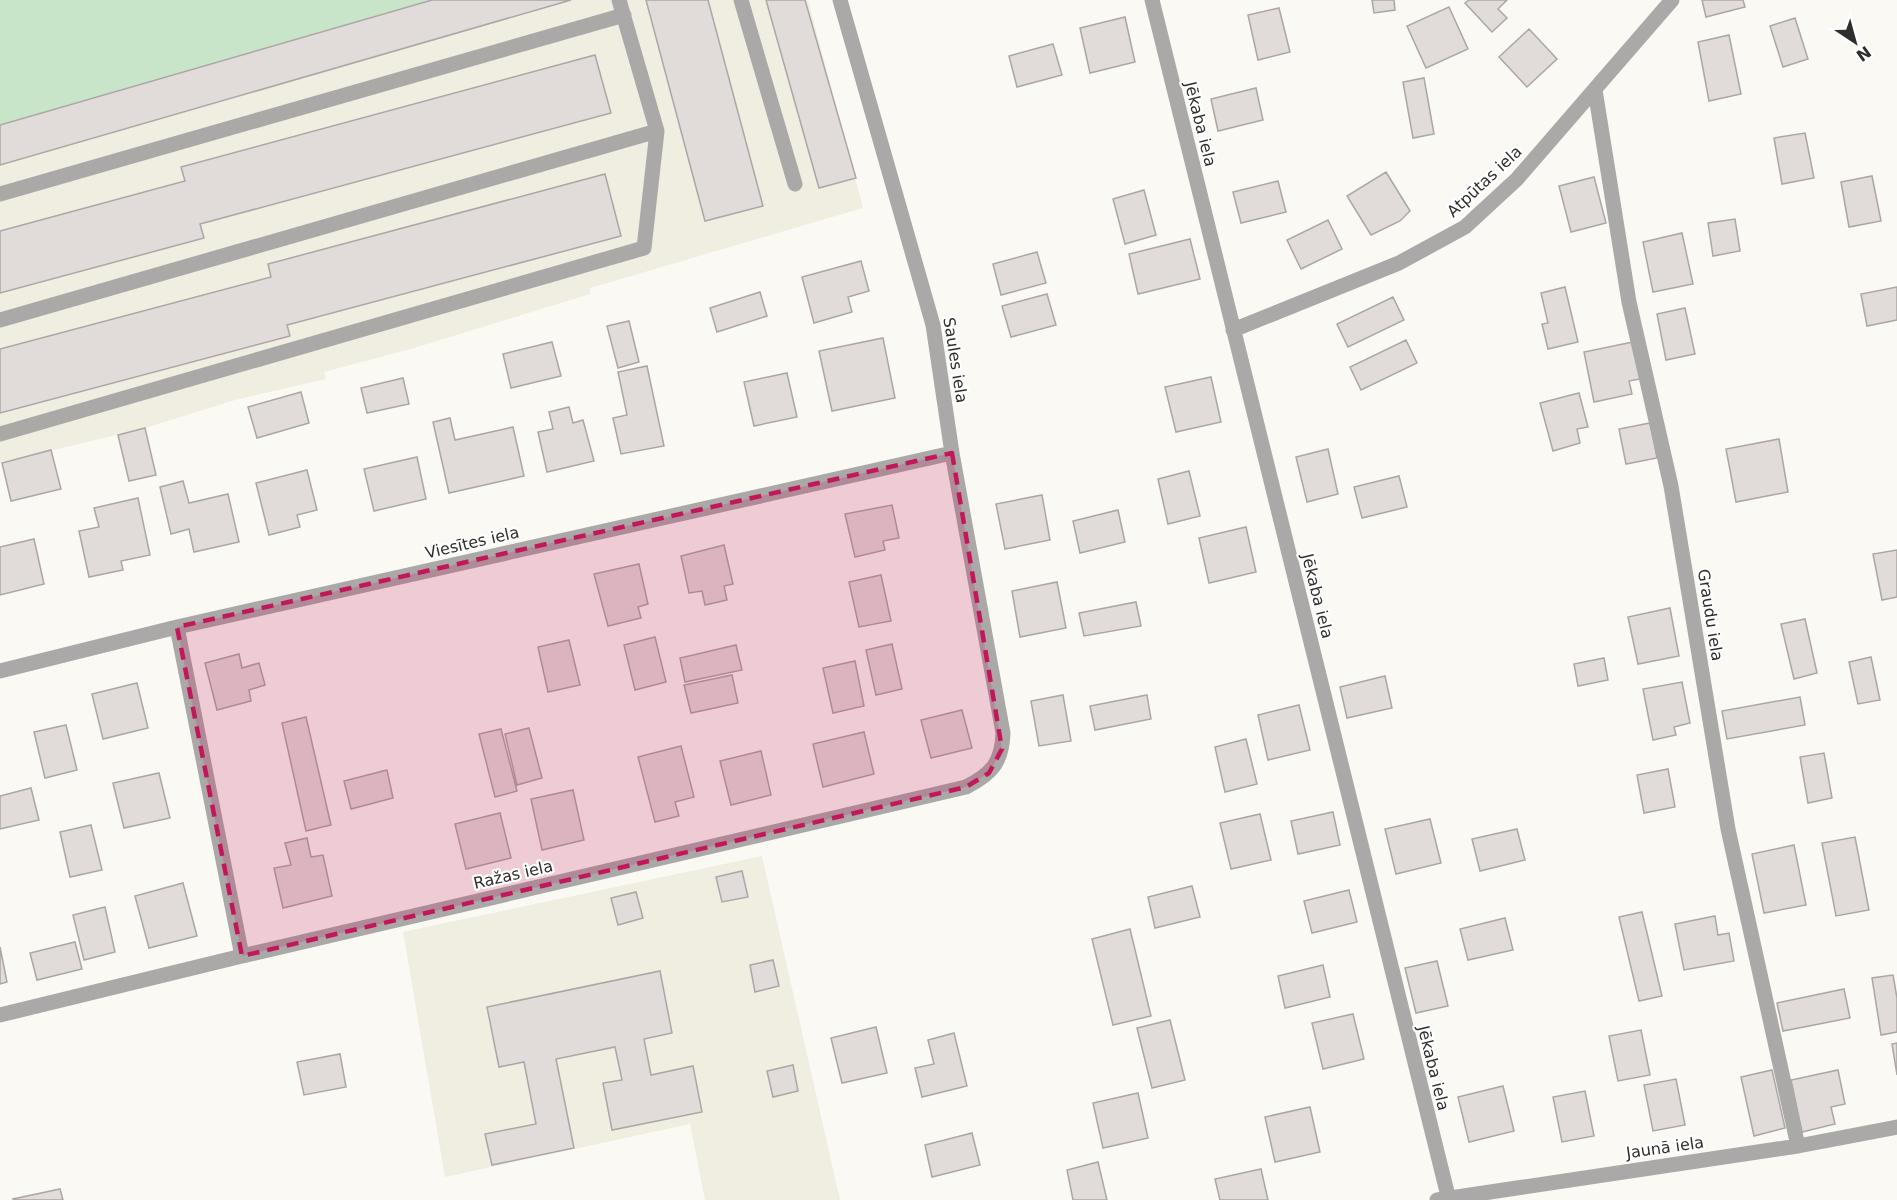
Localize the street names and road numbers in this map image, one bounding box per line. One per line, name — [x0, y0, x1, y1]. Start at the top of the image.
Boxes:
street label: Jēkaba iela — [1181, 79, 1220, 169]
street label: Atpūtas iela — [1443, 142, 1526, 221]
street label: Saules iela — [939, 316, 972, 404]
street label: Viesītes iela — [423, 522, 521, 563]
street label: Jēkaba iela — [1298, 551, 1337, 641]
street label: Graudu iela — [1694, 568, 1727, 662]
street label: Ražas iela — [472, 856, 555, 893]
street label: Jēkaba iela — [1414, 1023, 1453, 1113]
street label: Jaunā iela — [1624, 1133, 1705, 1162]

